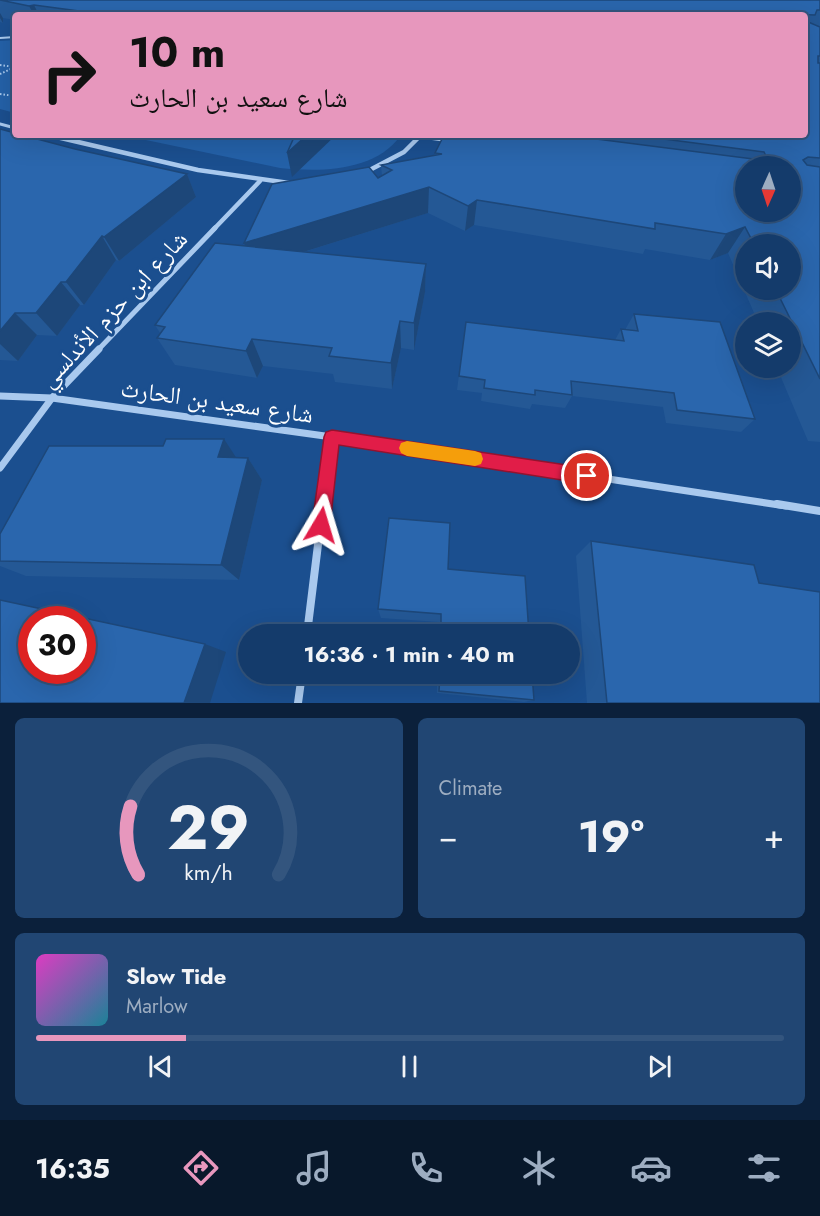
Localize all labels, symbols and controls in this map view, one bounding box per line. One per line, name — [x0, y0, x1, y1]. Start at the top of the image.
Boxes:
text: 10 m — [129, 22, 225, 83]
icon: right — [30, 36, 108, 114]
text: شارع سعيد بن الحارث — [129, 78, 348, 117]
north arrow — [735, 156, 801, 222]
map controls — [735, 156, 801, 378]
street label: شارع ابن حزم الأندلسي — [31, 223, 197, 397]
button: sound — [735, 234, 801, 300]
button: layers — [735, 312, 801, 378]
street label: شارع سعيد بن الحارث — [118, 370, 316, 432]
pin — [561, 450, 612, 501]
icon: arrive — [570, 459, 603, 492]
position arrow — [289, 493, 353, 557]
speed limit sign: 30 — [18, 606, 96, 684]
text: 16:36 · 1 min · 40 m — [303, 638, 515, 670]
text: Climate — [439, 774, 502, 803]
text: 29 — [167, 782, 250, 872]
text: 19° — [578, 804, 644, 869]
text: − — [439, 813, 458, 860]
text: + — [764, 813, 784, 860]
text: km/h — [185, 857, 233, 888]
text: Slow Tide — [126, 960, 226, 992]
text: Marlow — [126, 992, 188, 1021]
icon: previous — [144, 1050, 177, 1083]
icon: pause — [393, 1050, 426, 1083]
icon: next — [643, 1050, 676, 1083]
icon: directions — [180, 1147, 222, 1189]
icon: music — [293, 1147, 335, 1189]
icon: phone — [405, 1147, 447, 1189]
icon: climate — [518, 1147, 560, 1189]
icon: car — [630, 1147, 672, 1189]
icon: filters — [743, 1147, 785, 1189]
text: 16:35 — [35, 1149, 110, 1188]

